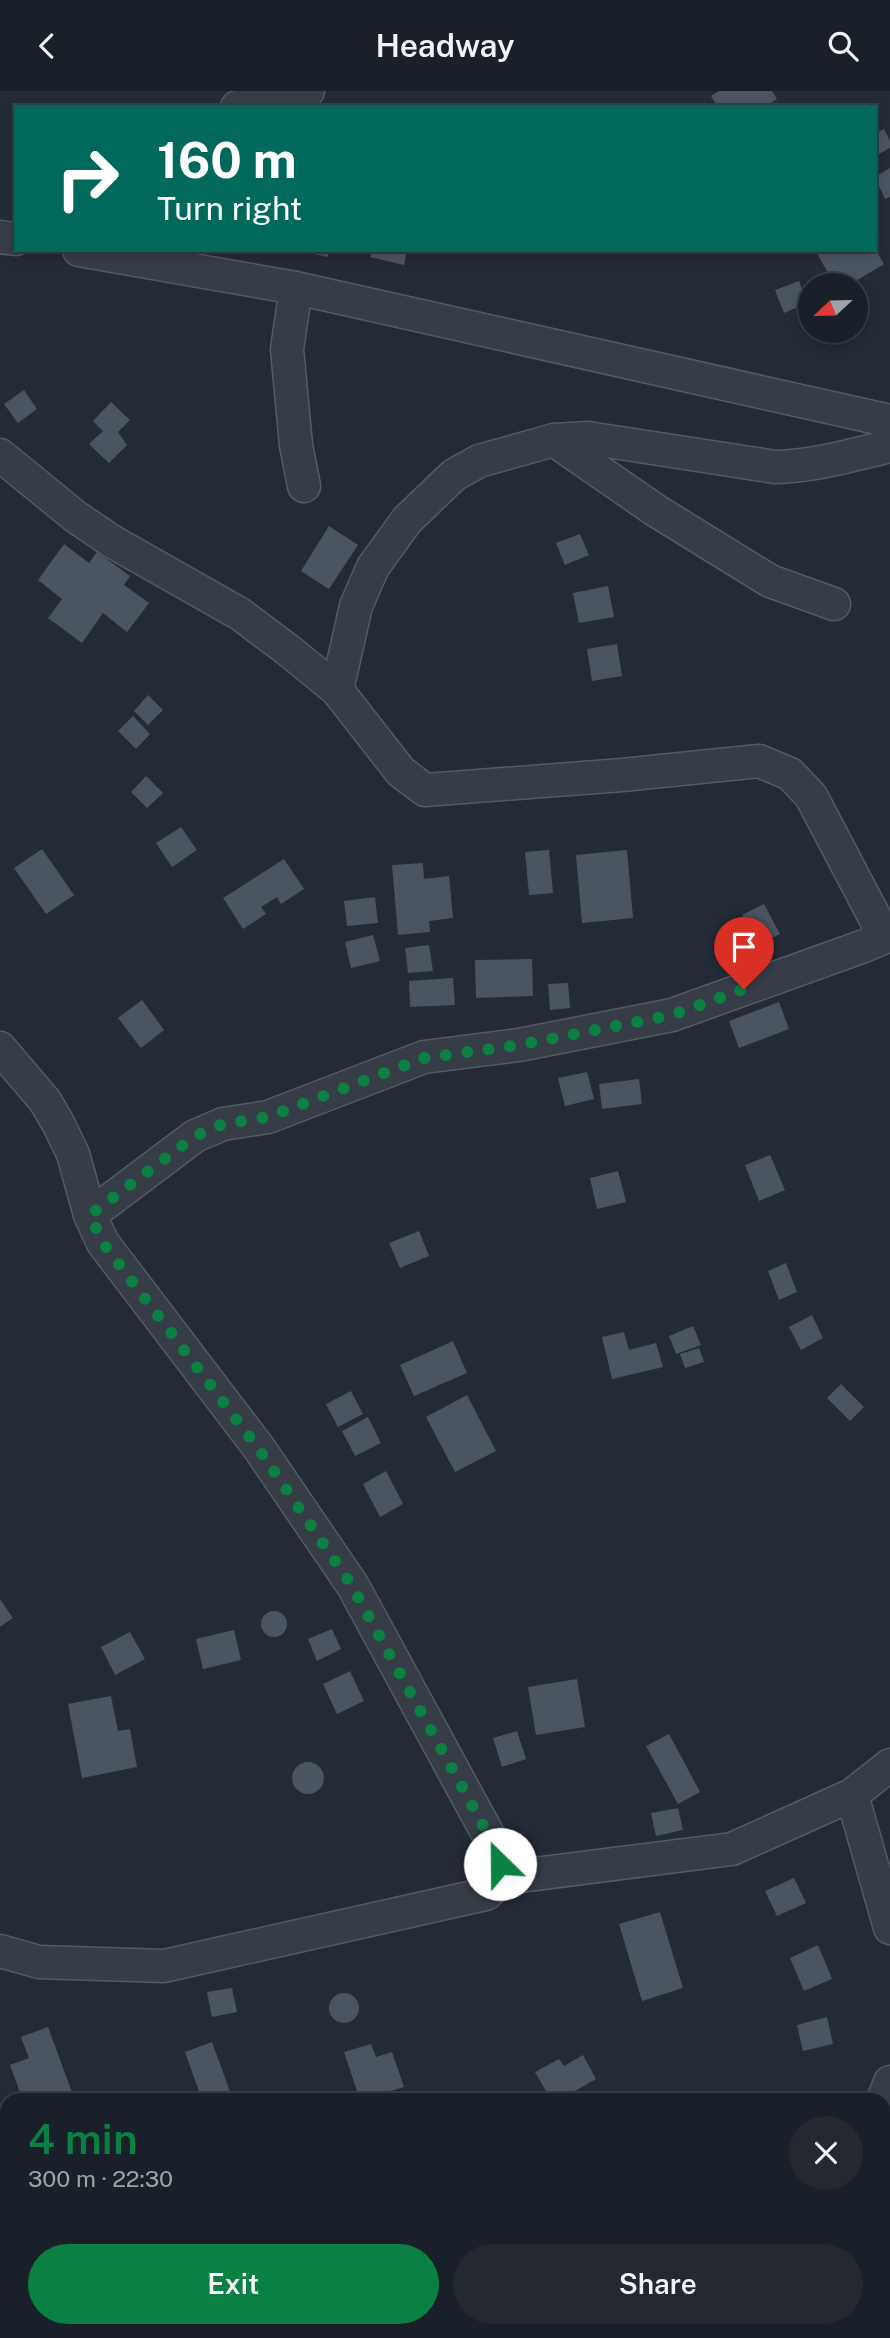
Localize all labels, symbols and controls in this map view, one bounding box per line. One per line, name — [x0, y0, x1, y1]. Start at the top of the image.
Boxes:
icon: back — [28, 27, 66, 65]
text: Headway — [375, 27, 515, 64]
icon: search — [824, 27, 862, 65]
text: 160 m — [157, 131, 297, 189]
icon: right — [42, 133, 133, 224]
text: Turn right — [157, 190, 302, 227]
north arrow — [798, 273, 868, 343]
map controls — [798, 273, 868, 343]
pin — [714, 917, 774, 989]
icon: arrive — [725, 928, 763, 966]
position arrow — [463, 1827, 537, 1901]
text: 4 min — [28, 2114, 137, 2163]
button: close — [789, 2116, 863, 2190]
text: 300 m · 22:30 — [28, 2165, 173, 2192]
button: Exit — [28, 2244, 439, 2324]
button: Share — [453, 2244, 863, 2324]

